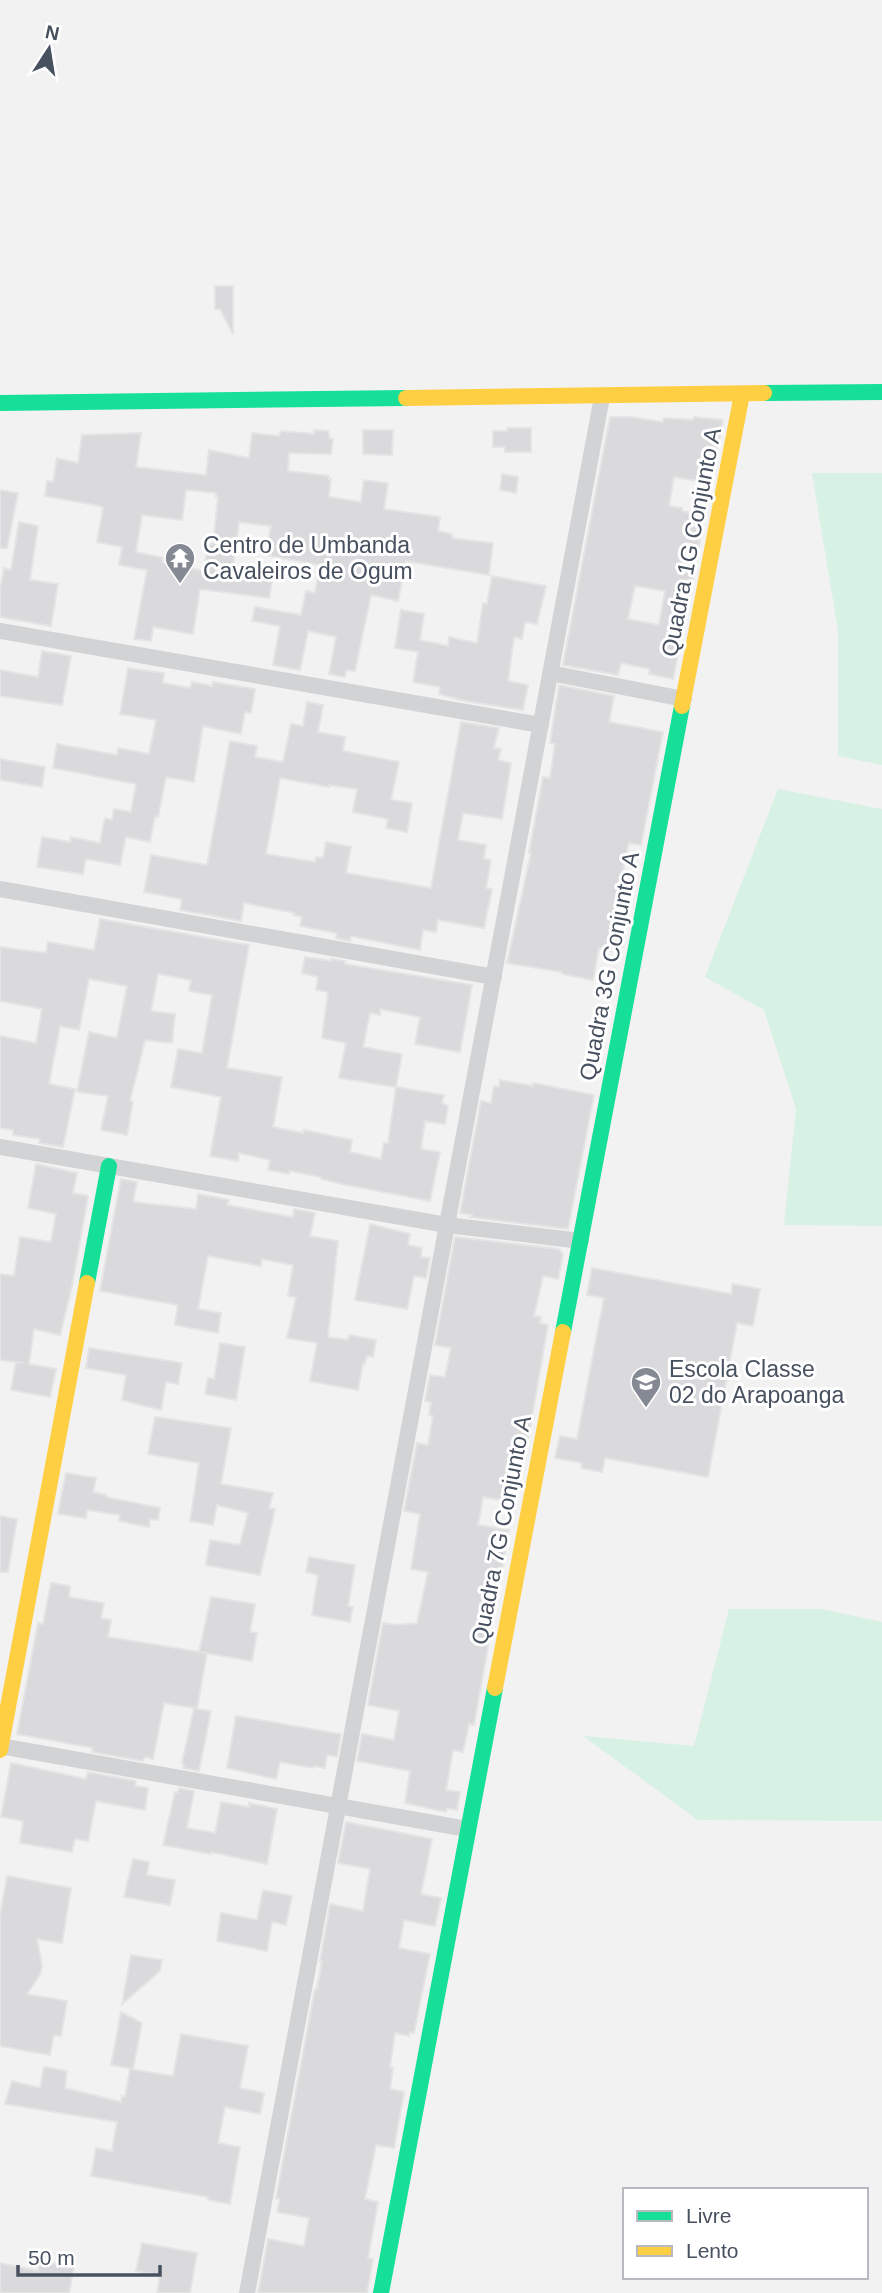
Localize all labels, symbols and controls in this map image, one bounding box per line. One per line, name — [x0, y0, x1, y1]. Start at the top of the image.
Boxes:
north arrow — [14, 14, 84, 84]
text: N — [44, 21, 61, 45]
street label: Quadra 1G Conjunto A — [656, 425, 726, 659]
place label: Centro de Umbanda Cavaleiros de Ogum — [203, 532, 413, 584]
temple icon: Centro de Umbanda Cavaleiros de Ogum — [163, 541, 197, 585]
street label: Quadra 3G Conjunto A — [574, 849, 644, 1083]
place label: Escola Classe 02 do Arapoanga — [669, 1356, 844, 1408]
school or university icon: Escola Classe 02 do Arapoanga — [629, 1365, 663, 1409]
street label: Quadra 7G Conjunto A — [466, 1413, 536, 1647]
legend — [623, 2188, 868, 2279]
text: Livre — [686, 2204, 732, 2227]
scale bar — [18, 2234, 159, 2278]
text: Lento — [686, 2239, 739, 2262]
text: 50 m — [28, 2246, 75, 2269]

